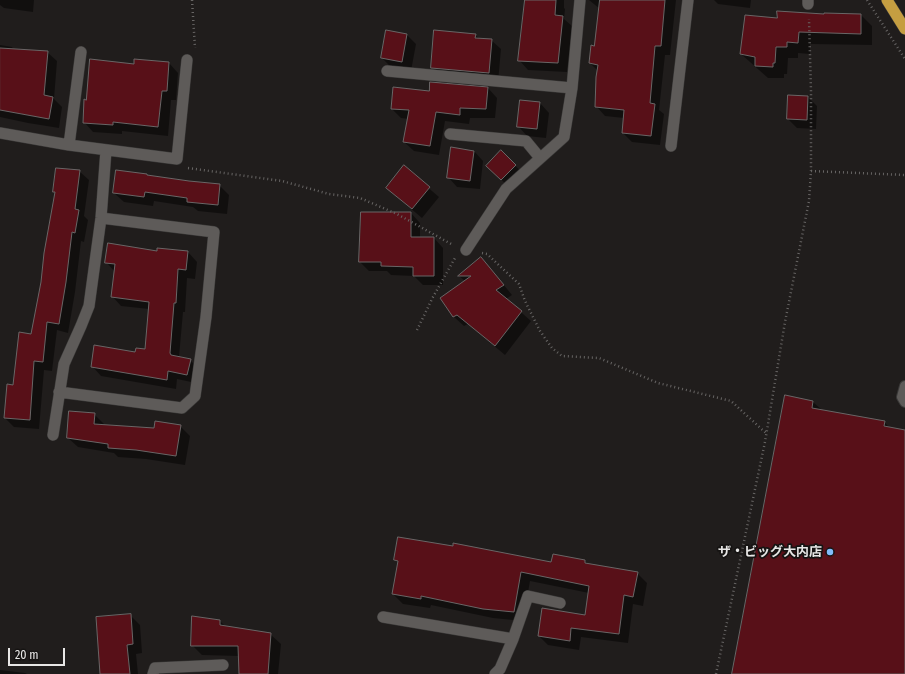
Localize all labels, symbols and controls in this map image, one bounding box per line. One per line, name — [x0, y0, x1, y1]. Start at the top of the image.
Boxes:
place label: ザ・ビッグ大内店 — [718, 544, 822, 560]
marker: ザ・ビッグ大内店 — [825, 547, 835, 557]
scale bar — [10, 640, 67, 666]
text: 20 m — [15, 648, 39, 662]

